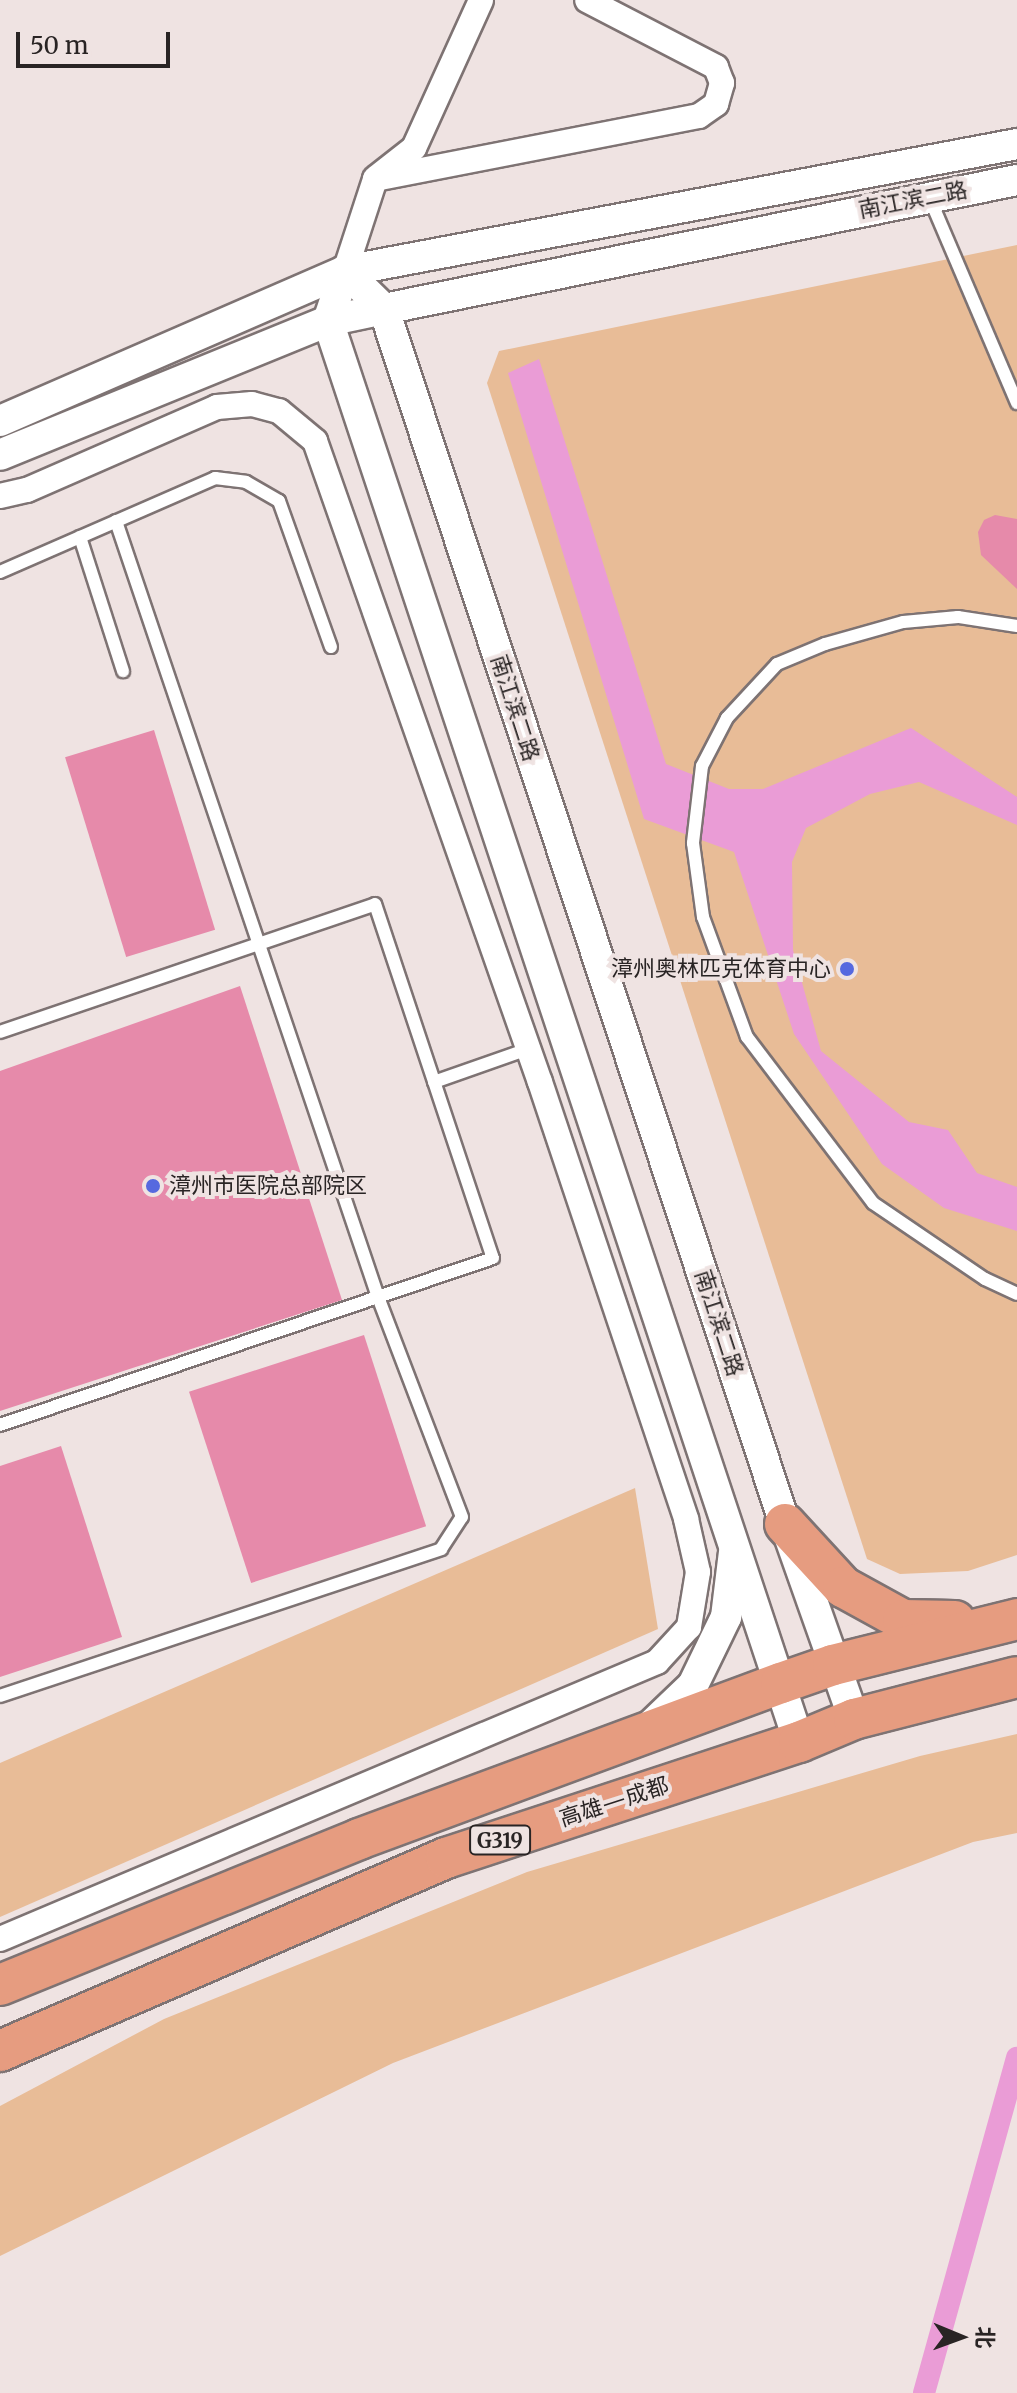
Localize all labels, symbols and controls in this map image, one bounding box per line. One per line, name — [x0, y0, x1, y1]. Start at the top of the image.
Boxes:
scale bar — [20, 16, 174, 66]
text: 50 m — [30, 30, 89, 61]
street label: 南江滨二路 — [856, 177, 970, 223]
street label: 南江滨二路 — [485, 652, 545, 764]
place label: 漳州奥林匹克体育中心 — [611, 956, 831, 982]
marker: 漳州奥林匹克体育中心 — [838, 960, 856, 978]
place label: 漳州市医院总部院区 — [169, 1173, 367, 1199]
marker: 漳州市医院总部院区 — [144, 1177, 162, 1195]
street label: 南江滨二路 — [689, 1267, 749, 1379]
street label: 高雄—成都 — [556, 1772, 672, 1832]
road number: G319 — [468, 1824, 532, 1856]
north arrow — [921, 2297, 1001, 2377]
text: 北 — [971, 2326, 999, 2349]

